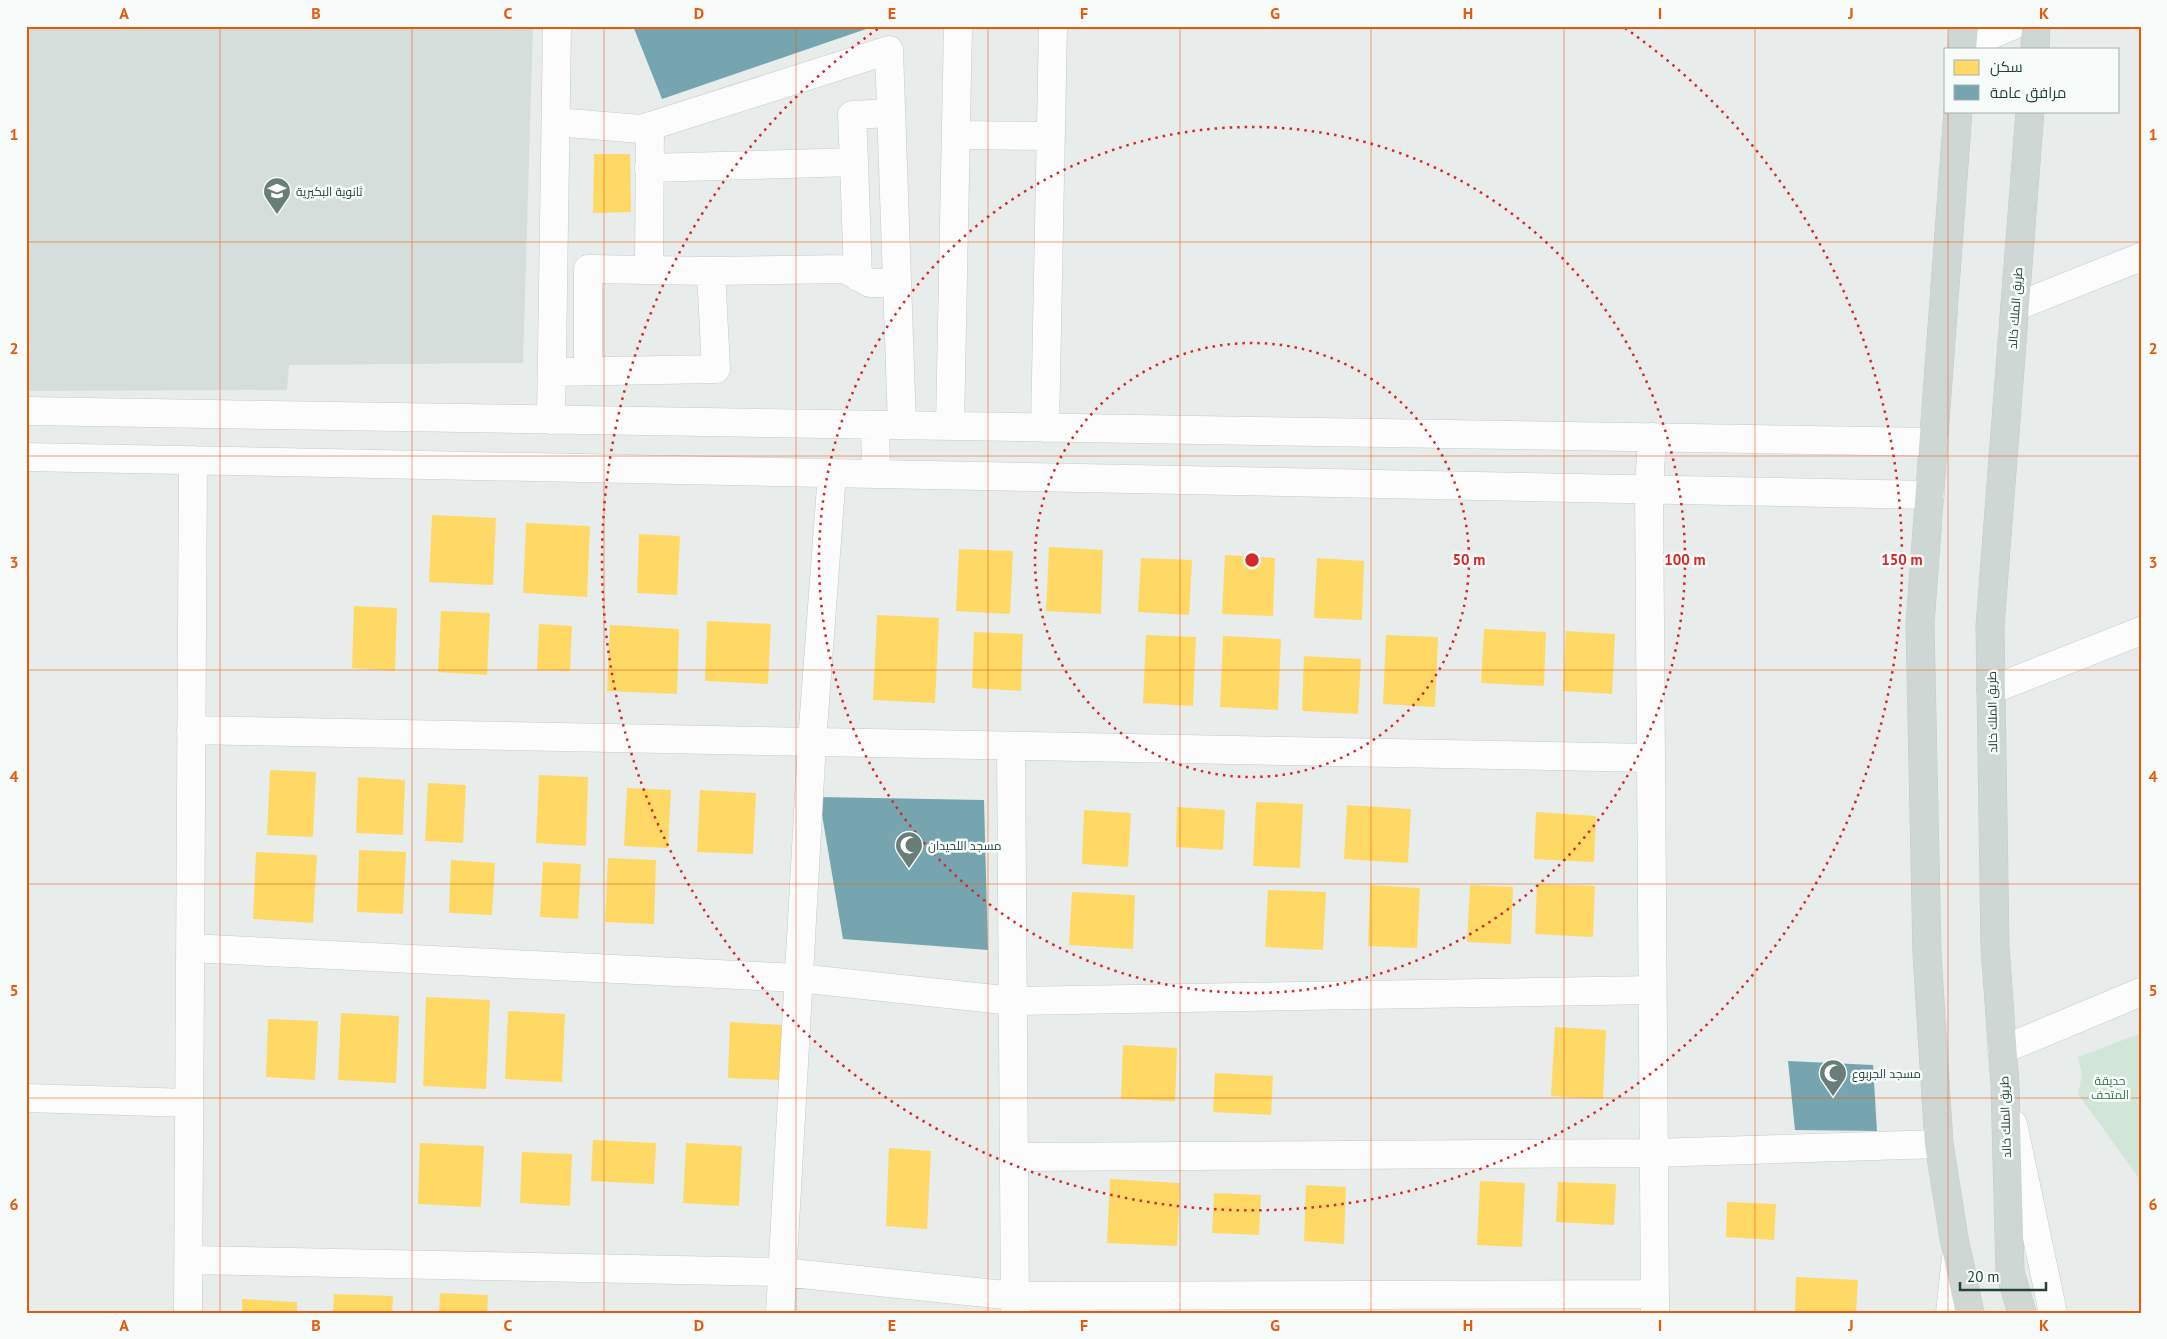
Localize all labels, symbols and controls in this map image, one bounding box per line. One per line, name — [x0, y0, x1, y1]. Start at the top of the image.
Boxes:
text: A — [119, 3, 129, 23]
text: B — [311, 3, 321, 23]
text: C — [504, 3, 513, 23]
text: D — [694, 3, 704, 23]
text: E — [888, 3, 896, 23]
text: F — [1080, 3, 1088, 23]
text: G — [1270, 3, 1280, 23]
text: H — [1463, 3, 1473, 23]
text: I — [1658, 3, 1662, 23]
text: J — [1847, 3, 1854, 23]
text: K — [2039, 3, 2049, 23]
legend — [1944, 48, 2120, 112]
text: سكن — [1990, 57, 2023, 77]
text: مرافق عامة — [1990, 83, 2066, 103]
text: 1 — [9, 124, 19, 144]
text: 1 — [2148, 124, 2158, 144]
school or university icon: ثانوية البكيرية — [262, 176, 292, 215]
place label: ثانوية البكيرية — [296, 184, 363, 199]
street label: طريق الملك خالد — [2005, 267, 2025, 349]
text: 2 — [9, 338, 19, 358]
text: 2 — [2148, 338, 2158, 358]
text: 50 m — [1453, 550, 1485, 569]
text: 100 m — [1664, 550, 1706, 569]
text: 150 m — [1881, 550, 1923, 569]
centre of rings — [1243, 551, 1261, 569]
text: 3 — [9, 552, 19, 572]
text: 3 — [2148, 552, 2158, 572]
street label: طريق الملك خالد — [1984, 671, 2000, 753]
text: 4 — [9, 766, 19, 786]
text: 4 — [2148, 766, 2158, 786]
mosque icon: مسجد اللحيدان — [894, 830, 924, 869]
place label: مسجد اللحيدان — [928, 838, 1002, 853]
text: 5 — [9, 980, 19, 1000]
text: 5 — [2148, 980, 2158, 1000]
mosque icon: مسجد الجربوع — [1818, 1058, 1848, 1097]
place label: مسجد الجربوع — [1852, 1066, 1921, 1082]
park label: حديقة المتحف — [2091, 1073, 2129, 1102]
street label: طريق الملك خالد — [1996, 1076, 2014, 1158]
text: 6 — [9, 1194, 19, 1214]
text: 6 — [2148, 1194, 2158, 1214]
scale bar — [1960, 1259, 2046, 1291]
text: 20 m — [1967, 1267, 2000, 1286]
text: A — [119, 1315, 129, 1335]
text: B — [311, 1315, 321, 1335]
text: C — [504, 1315, 513, 1335]
text: D — [694, 1315, 704, 1335]
text: E — [888, 1315, 896, 1335]
text: F — [1080, 1315, 1088, 1335]
text: G — [1270, 1315, 1280, 1335]
text: H — [1463, 1315, 1473, 1335]
text: I — [1658, 1315, 1662, 1335]
text: J — [1847, 1315, 1854, 1335]
text: K — [2039, 1315, 2049, 1335]

